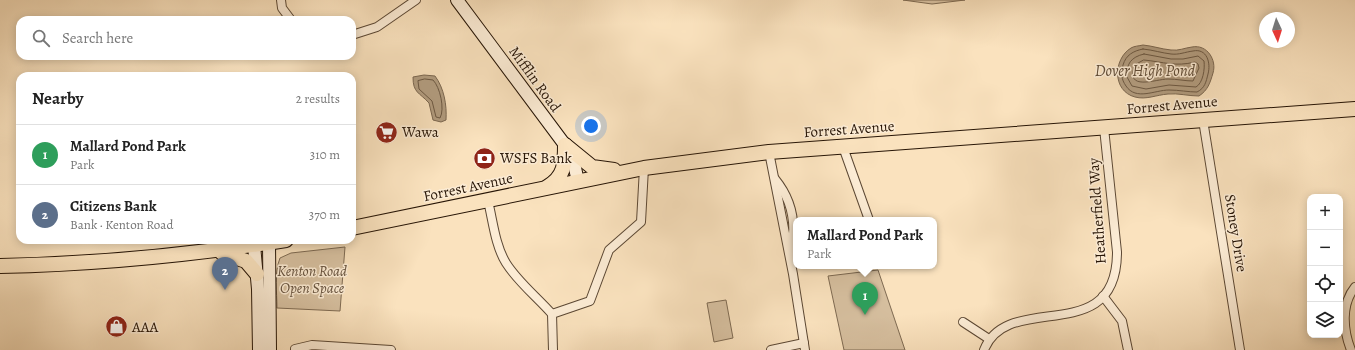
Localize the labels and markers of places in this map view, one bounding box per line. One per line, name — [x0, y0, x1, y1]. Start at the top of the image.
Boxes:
supermarket icon: Wawa — [374, 119, 400, 145]
place label: Wawa — [401, 122, 439, 142]
bank icon: WSFS Bank — [472, 145, 498, 171]
place label: WSFS Bank — [499, 148, 572, 168]
pin: 2 — [212, 257, 238, 290]
pin: 1 — [852, 282, 878, 315]
shop icon: AAA — [103, 314, 129, 340]
place label: AAA — [131, 317, 159, 337]

